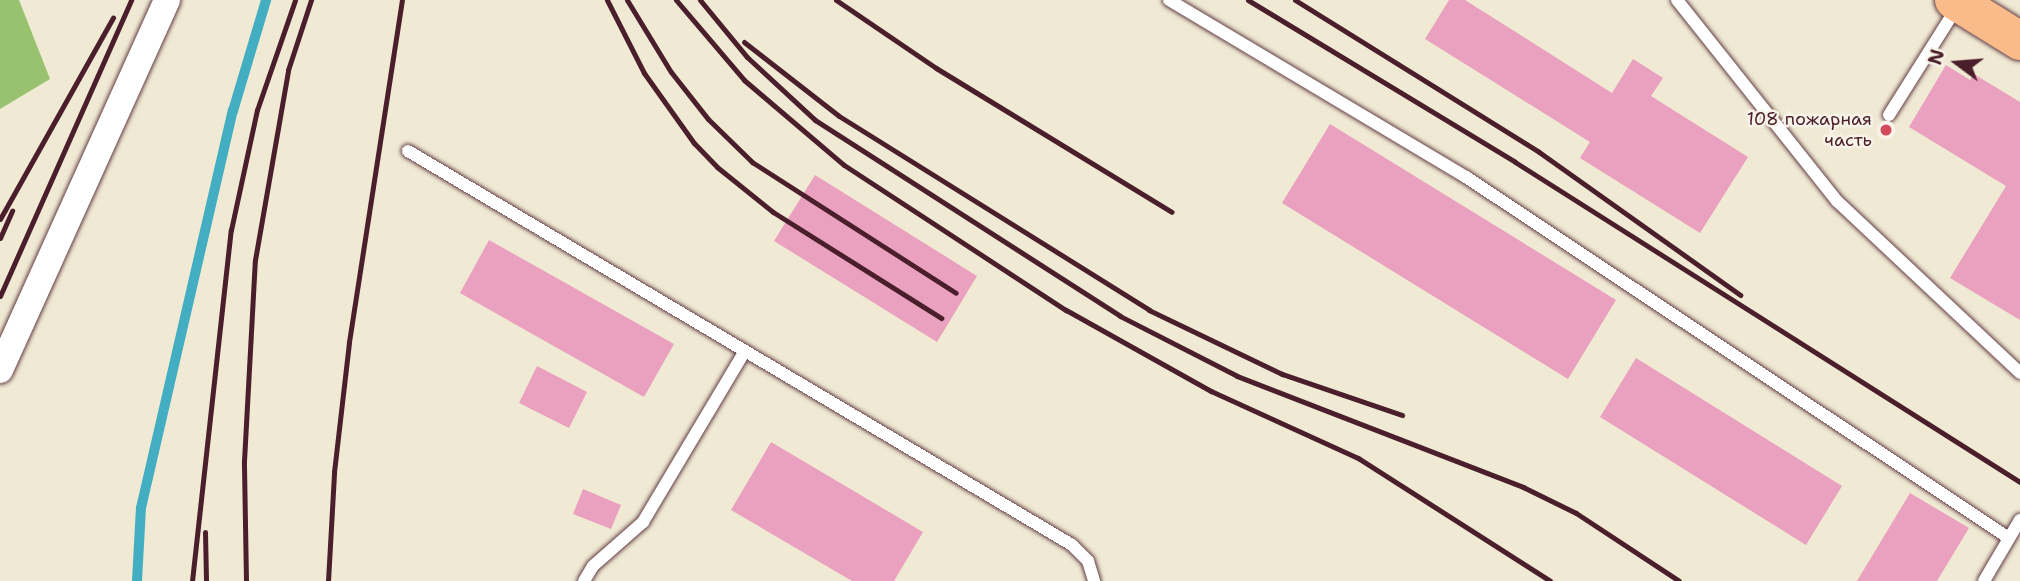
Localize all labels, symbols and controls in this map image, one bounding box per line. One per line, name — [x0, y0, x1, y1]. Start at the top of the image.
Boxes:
north arrow — [1922, 28, 1992, 98]
text: N — [1922, 46, 1950, 68]
place label: 108 пожарная часть — [1747, 109, 1872, 152]
marker: 108 пожарная часть — [1878, 122, 1894, 138]

